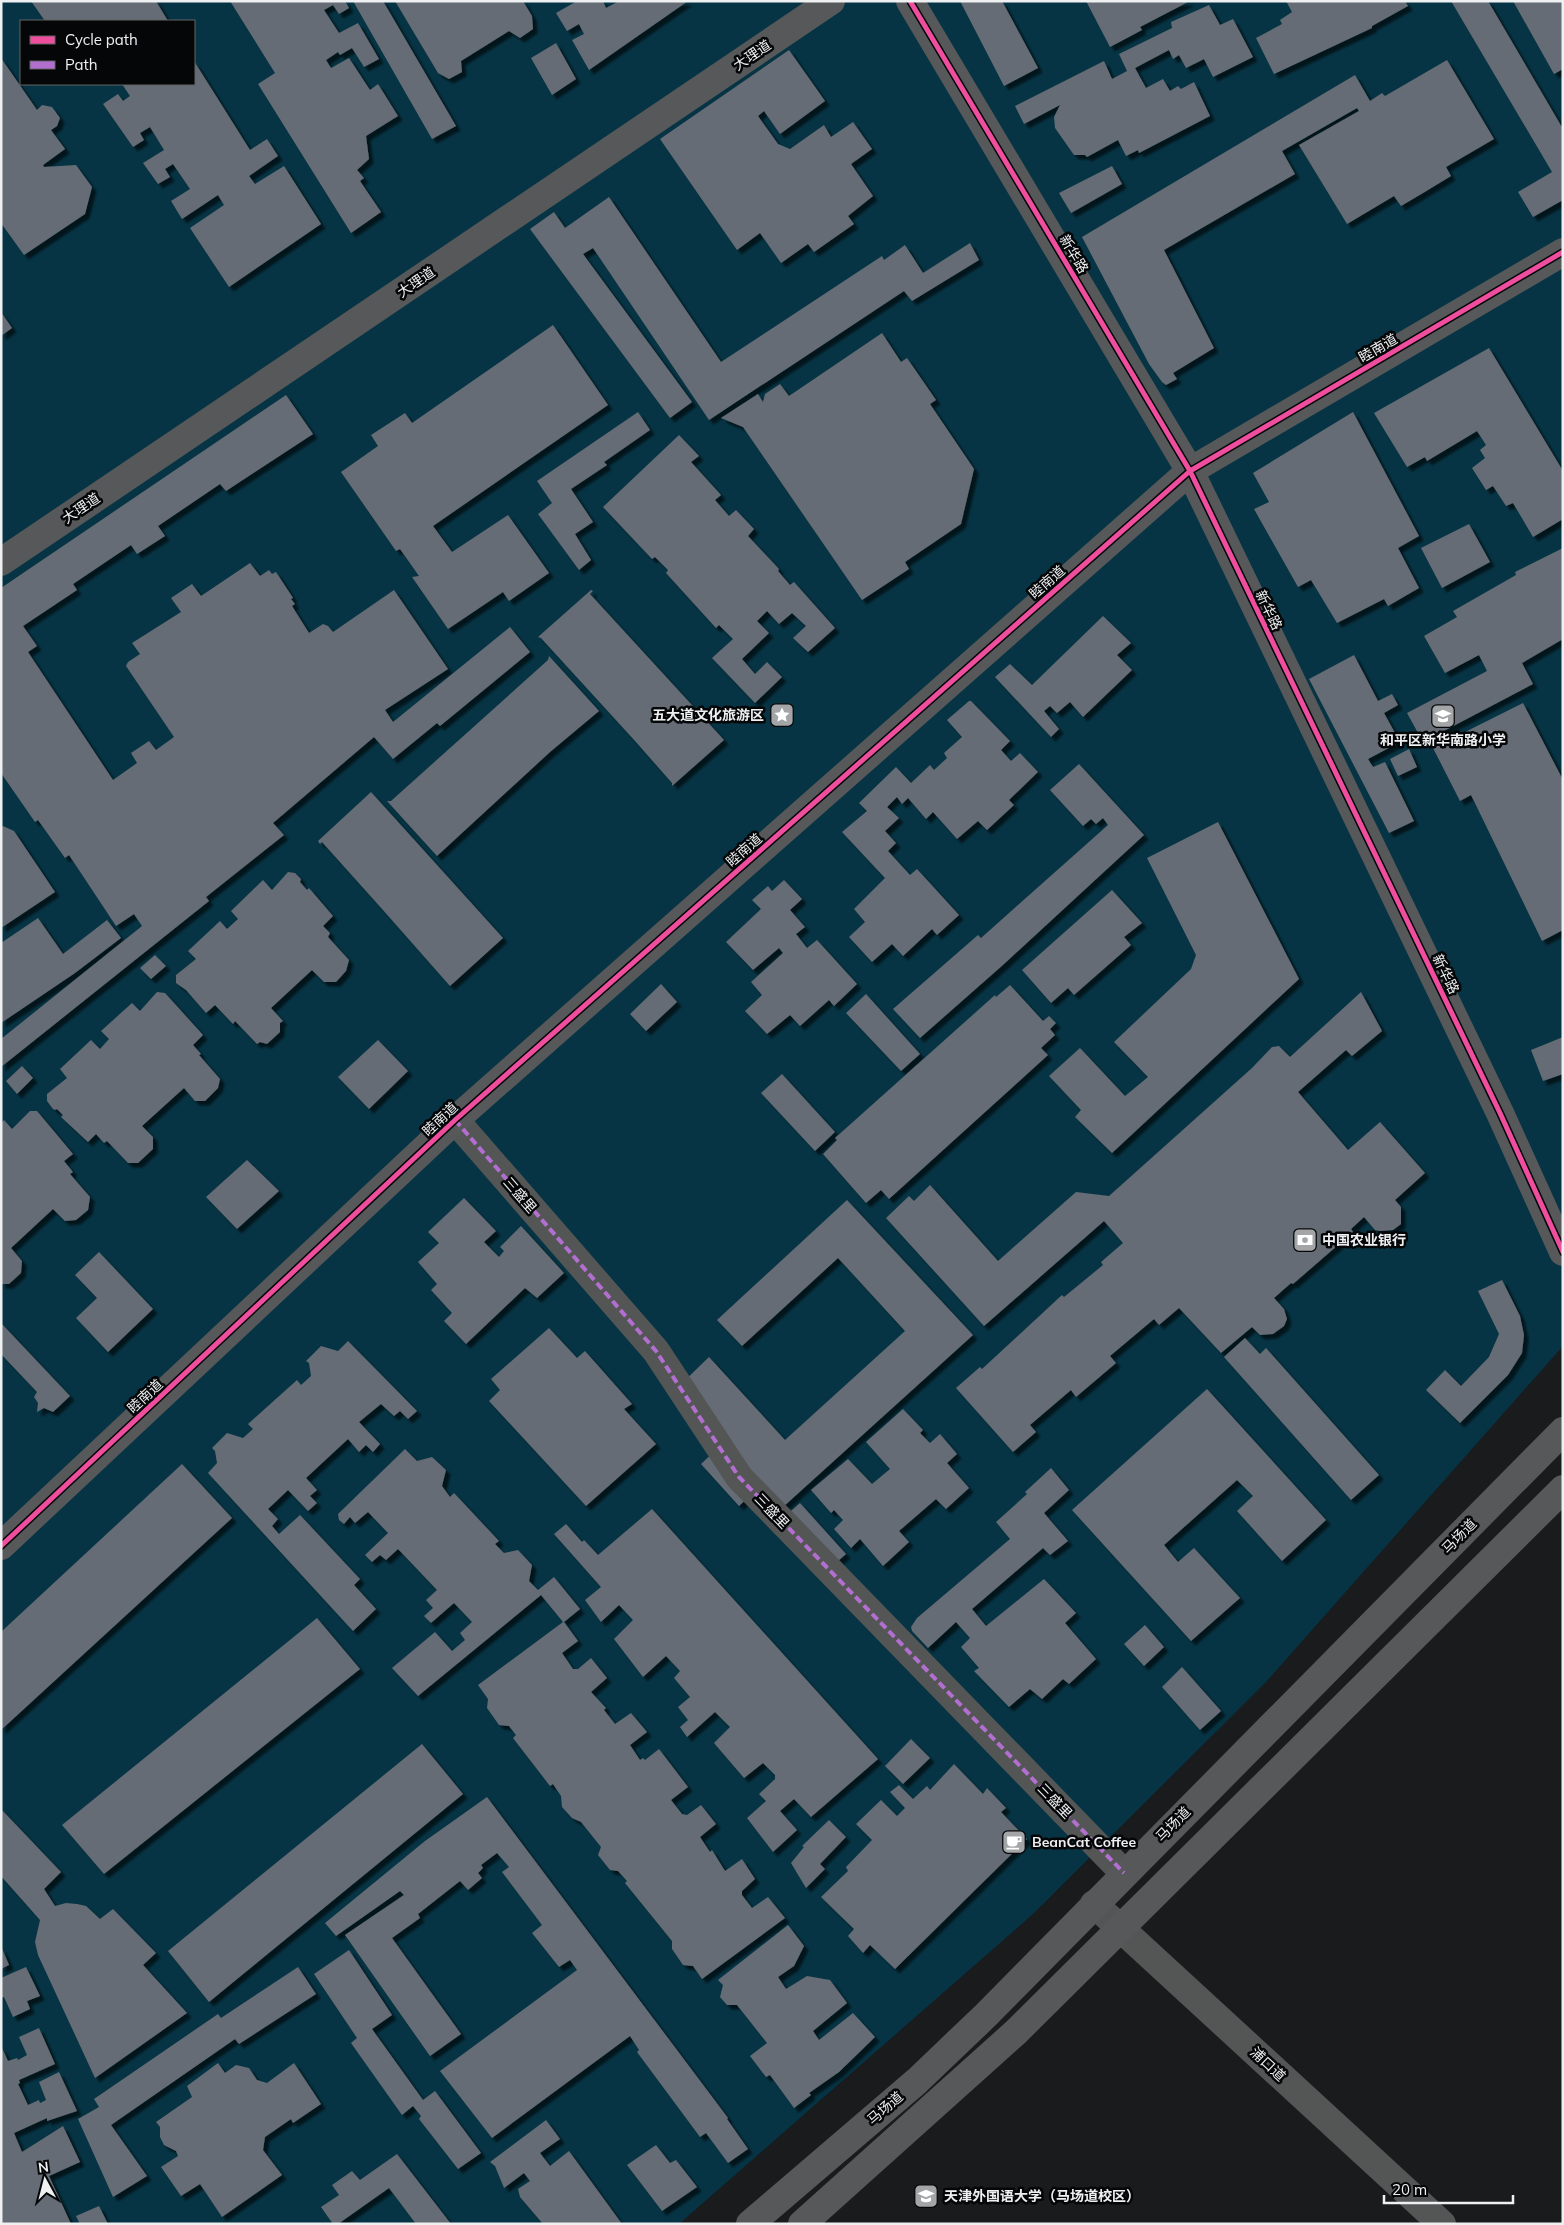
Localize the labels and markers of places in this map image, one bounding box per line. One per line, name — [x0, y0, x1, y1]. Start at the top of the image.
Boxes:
place icon: 五大道文化旅游区 — [769, 702, 795, 728]
school or university icon: 和平区新华南路小学 — [1430, 703, 1456, 729]
place label: 五大道文化旅游区 — [652, 706, 764, 724]
place label: 和平区新华南路小学 — [1380, 731, 1506, 749]
bank icon: 中国农业银行 — [1292, 1227, 1318, 1253]
place label: 中国农业银行 — [1322, 1231, 1406, 1249]
cafe icon: BeanCat Coffee — [1001, 1829, 1027, 1855]
place label: BeanCat Coffee — [1032, 1833, 1136, 1851]
school or university icon: 天津外国语大学（马场道校区） — [913, 2183, 939, 2209]
place label: 天津外国语大学（马场道校区） — [944, 2187, 1140, 2205]

